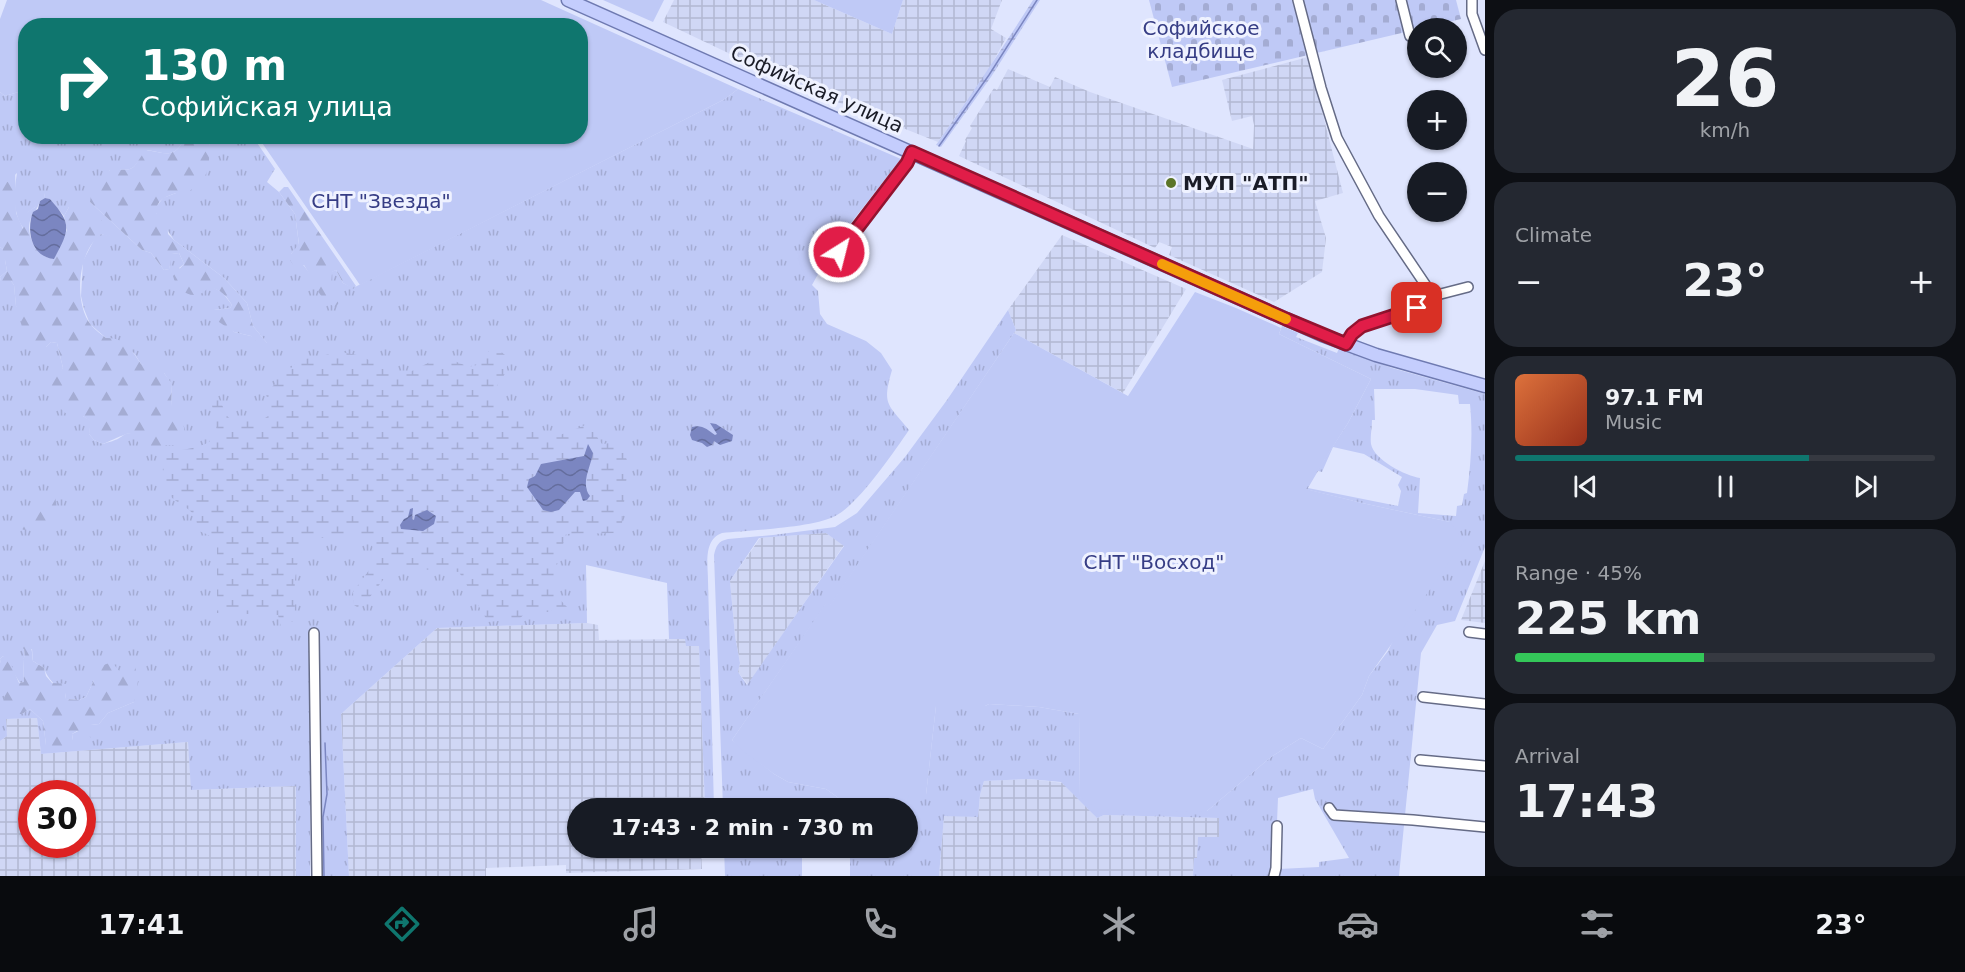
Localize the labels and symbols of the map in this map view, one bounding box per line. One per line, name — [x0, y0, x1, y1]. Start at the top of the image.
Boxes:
park label: Софийское кладбище — [1143, 16, 1259, 63]
street label: Софийская улица — [727, 40, 907, 138]
place label: МУП "АТП" — [1183, 171, 1309, 195]
marker: МУП "АТП" — [1164, 176, 1178, 190]
park label: СНТ "Звезда" — [311, 189, 451, 213]
position arrow — [807, 220, 871, 284]
pin — [1391, 282, 1442, 333]
park label: СНТ "Восход" — [1084, 550, 1224, 574]
speed limit sign: 30 — [18, 780, 96, 858]

